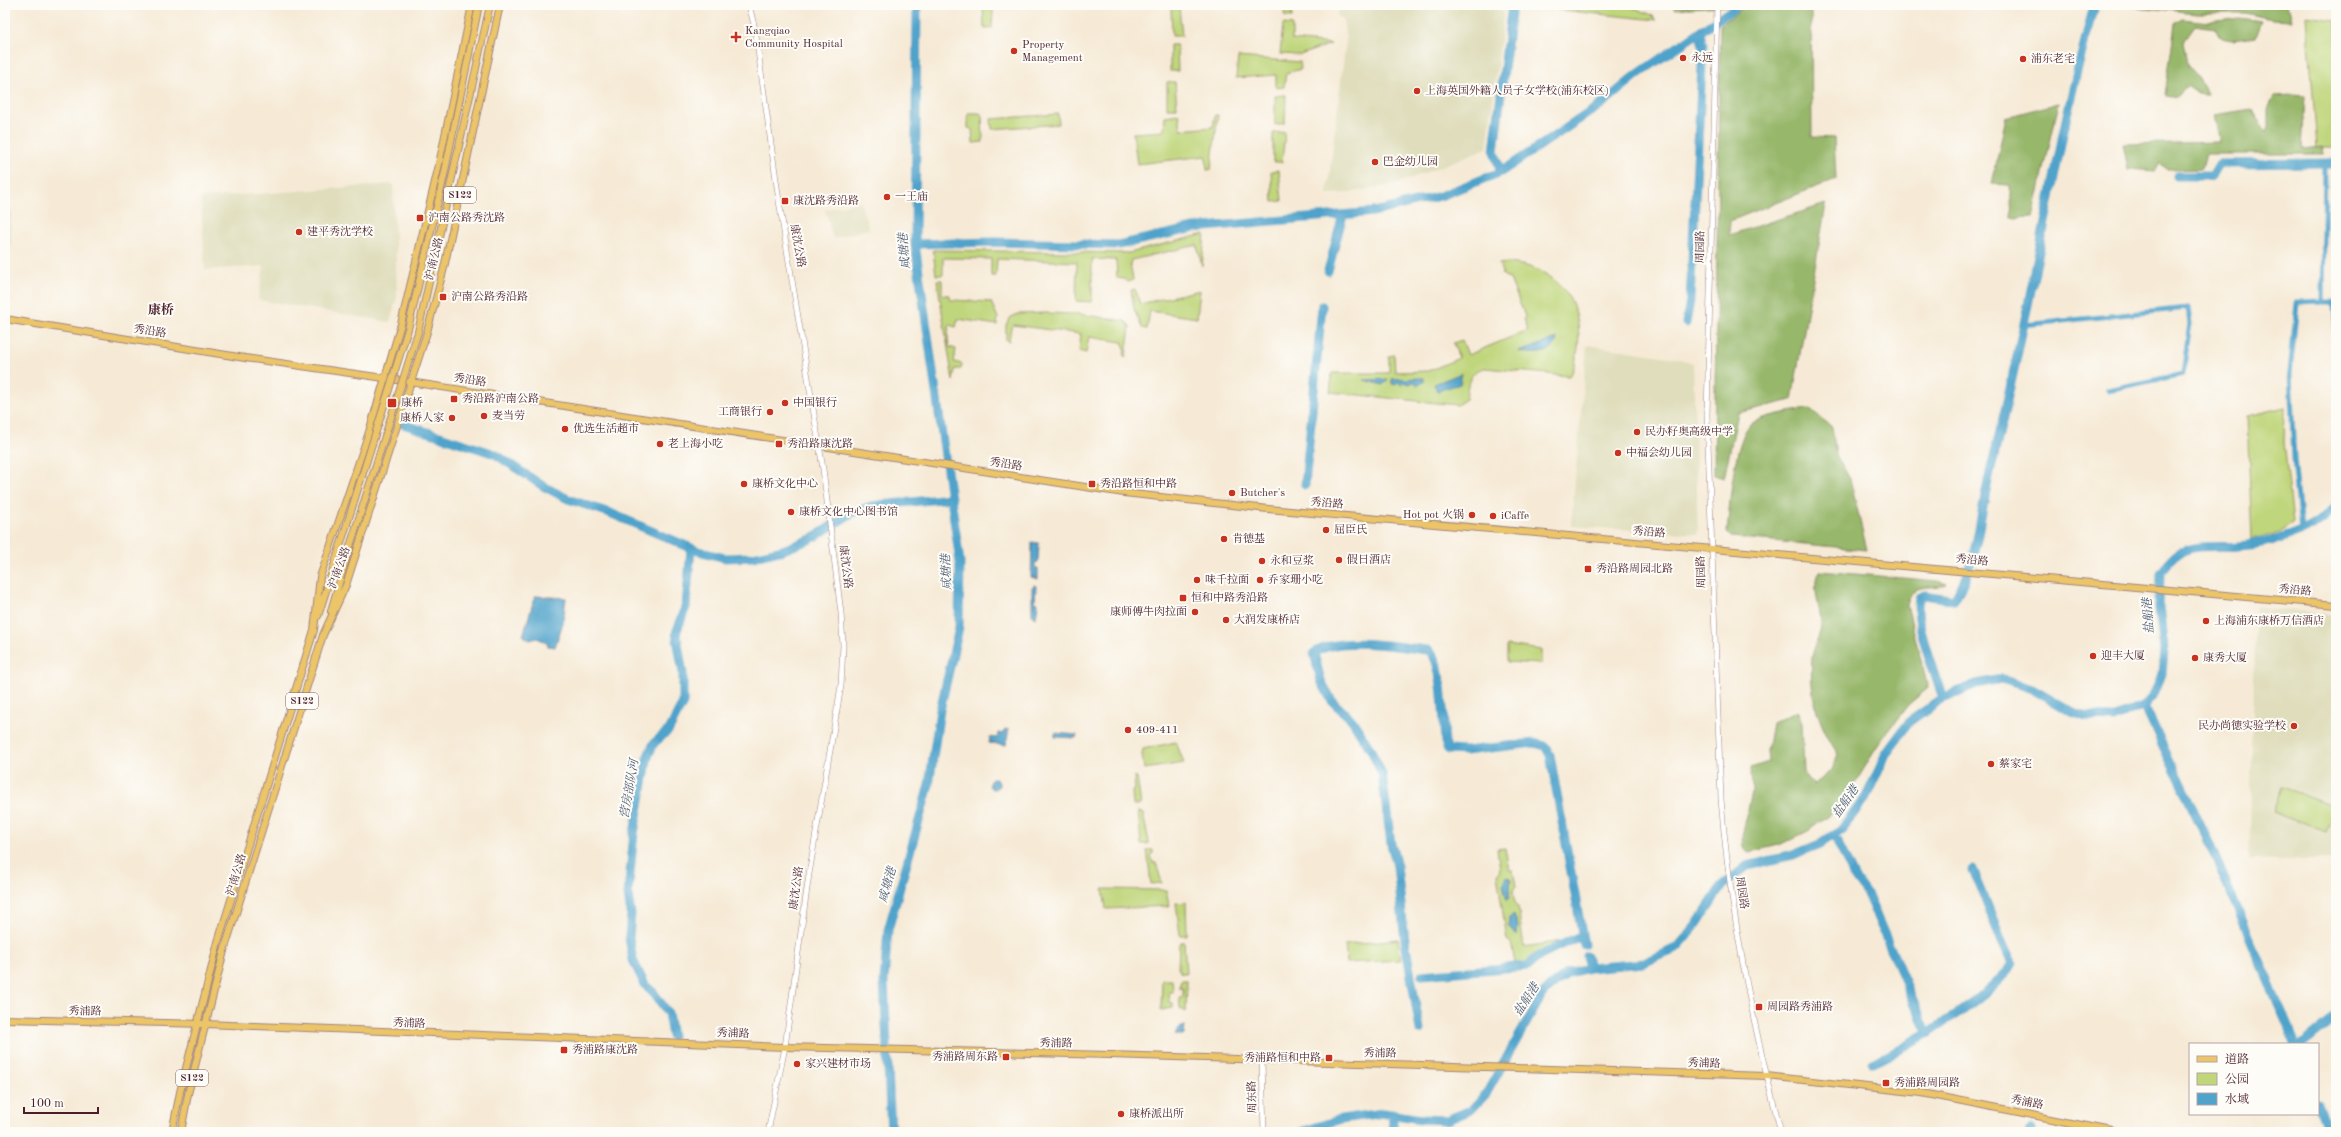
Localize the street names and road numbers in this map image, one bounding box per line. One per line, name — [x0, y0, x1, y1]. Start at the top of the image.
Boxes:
road number: S122 — [444, 187, 476, 203]
street label: 康沈公路 — [788, 223, 808, 269]
street label: 周园路 — [1693, 230, 1707, 264]
street label: 沪南公路 — [422, 236, 446, 282]
street label: 秀沿路 — [133, 322, 167, 340]
street label: 秀沿路 — [453, 371, 487, 389]
street label: 秀沿路 — [989, 455, 1023, 473]
street label: 秀沿路 — [1310, 495, 1344, 511]
street label: 秀沿路 — [1632, 524, 1666, 540]
street label: 康沈公路 — [837, 544, 855, 590]
street label: 沪南公路 — [325, 545, 353, 591]
street label: 秀沿路 — [1955, 552, 1989, 568]
street label: 周园路 — [1694, 555, 1708, 589]
street label: 秀沿路 — [2278, 582, 2312, 598]
road number: S122 — [286, 693, 318, 709]
street label: 沪南公路 — [223, 852, 249, 898]
street label: 康沈公路 — [787, 865, 806, 911]
street label: 周园路 — [1733, 876, 1751, 910]
street label: 秀浦路 — [68, 1004, 102, 1018]
street label: 秀浦路 — [392, 1016, 426, 1030]
street label: 秀浦路 — [716, 1026, 750, 1040]
street label: 秀浦路 — [1039, 1036, 1073, 1050]
street label: 秀浦路 — [1363, 1046, 1397, 1060]
street label: 秀浦路 — [1687, 1056, 1721, 1070]
road number: S122 — [176, 1070, 208, 1086]
street label: 周东路 — [1245, 1080, 1259, 1114]
street label: 秀浦路 — [2010, 1092, 2045, 1112]

